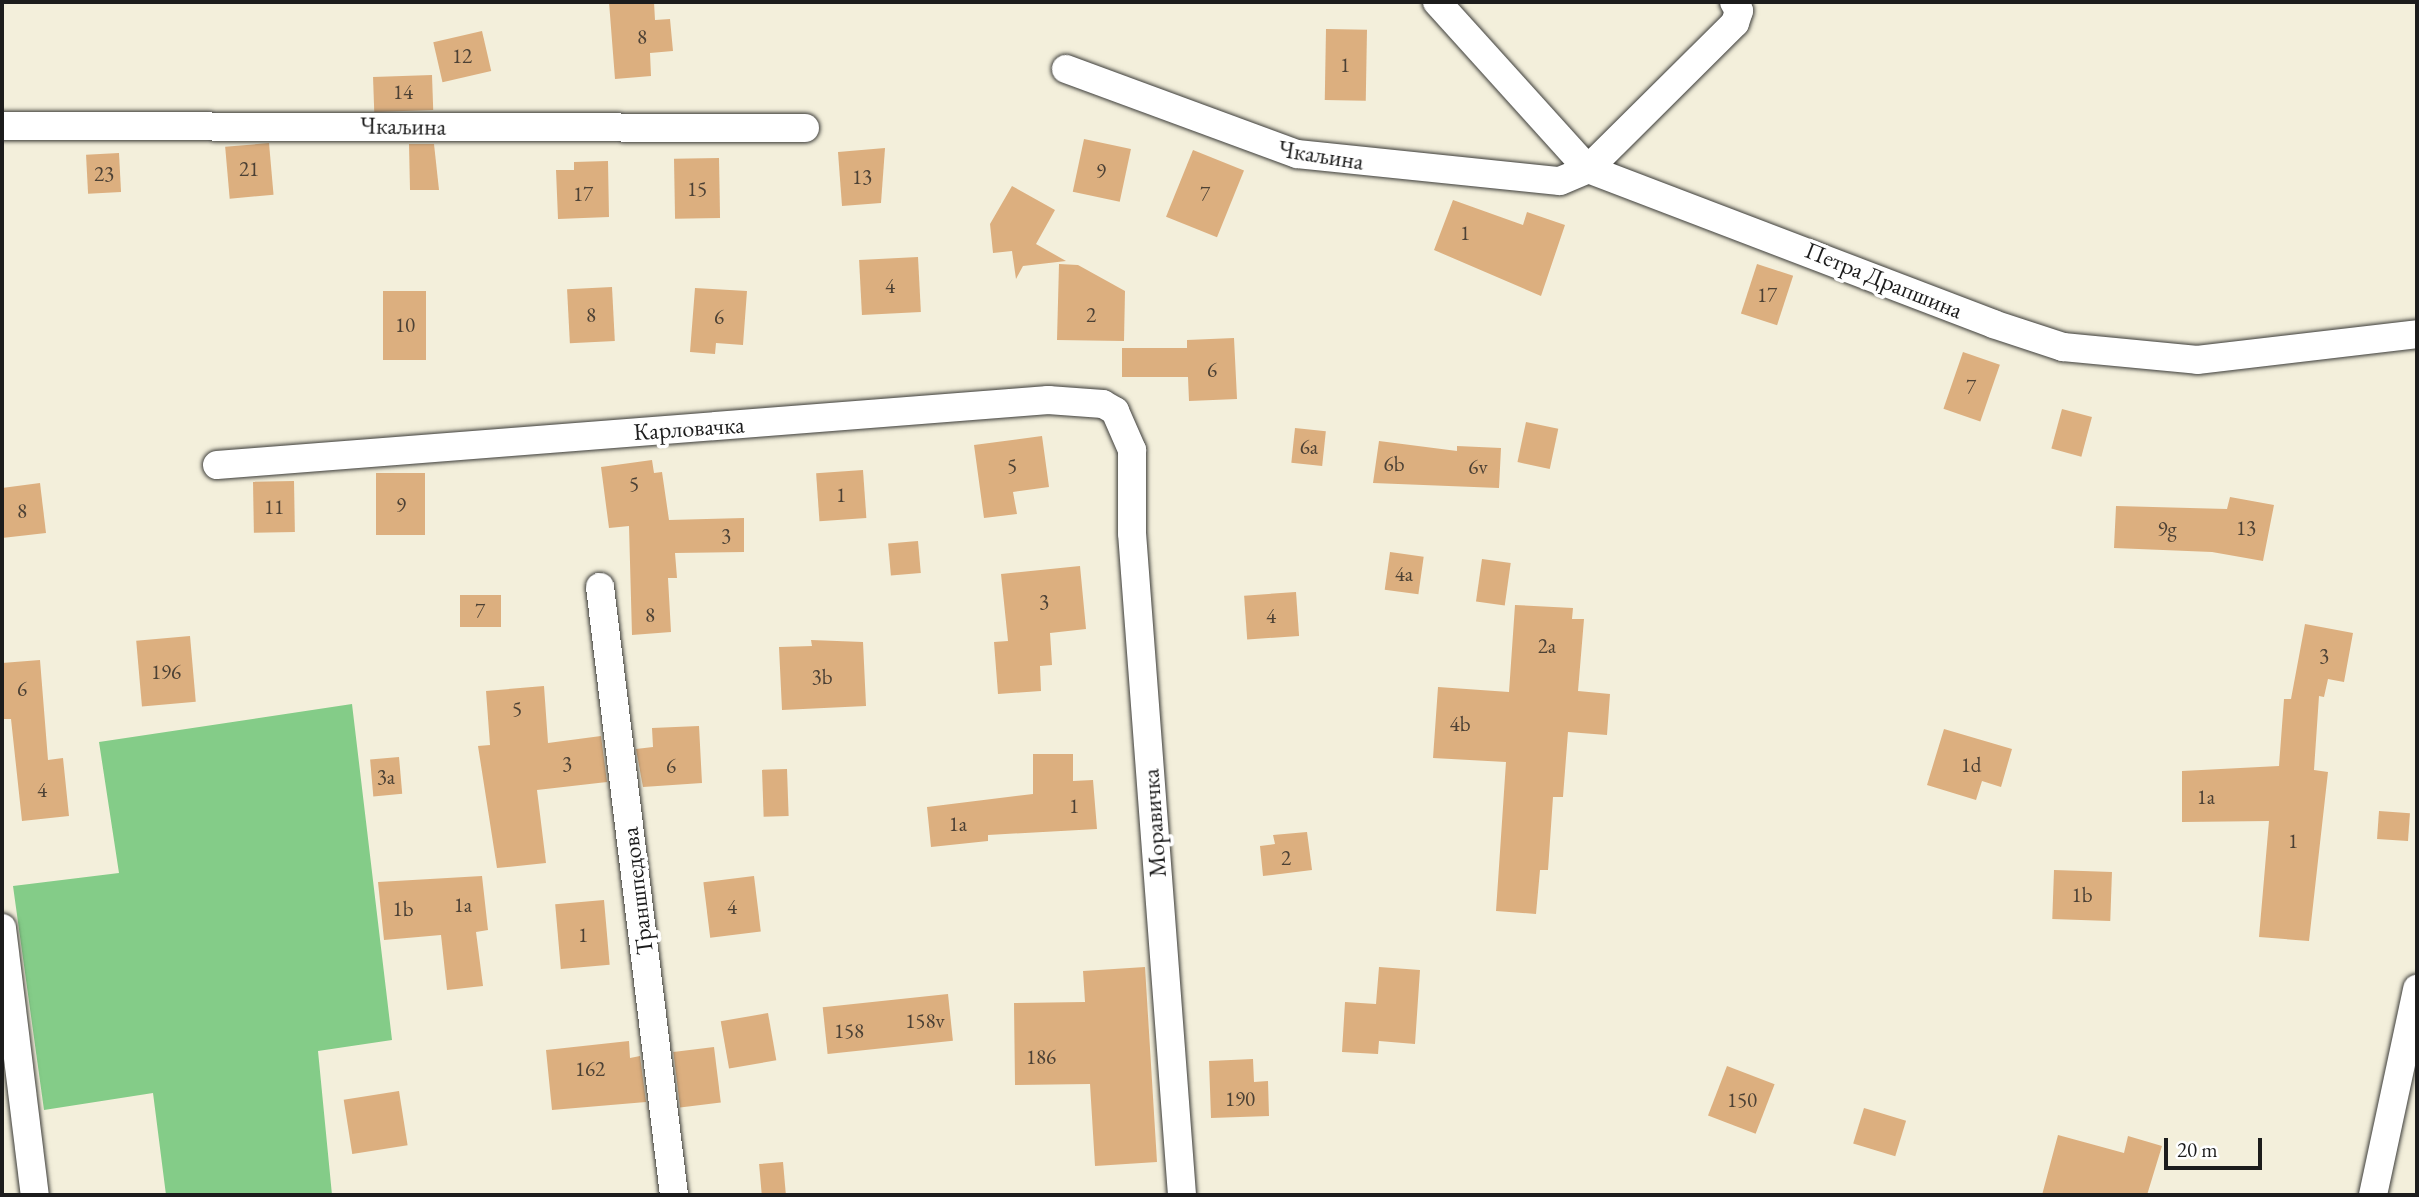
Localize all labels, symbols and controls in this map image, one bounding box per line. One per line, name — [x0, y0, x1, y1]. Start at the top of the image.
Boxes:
house number: 8 — [637, 24, 647, 50]
house number: 12 — [452, 43, 472, 69]
house number: 1 — [1340, 52, 1350, 78]
house number: 14 — [393, 79, 413, 105]
street label: Чкаљина — [360, 111, 446, 141]
street label: Чкаљина — [1276, 134, 1366, 176]
house number: 21 — [239, 156, 259, 182]
house number: 9 — [1096, 158, 1106, 184]
house number: 23 — [94, 161, 114, 187]
house number: 13 — [852, 164, 872, 190]
house number: 15 — [687, 176, 707, 202]
house number: 17 — [573, 181, 593, 207]
house number: 7 — [1200, 181, 1210, 207]
house number: 1 — [1460, 220, 1470, 246]
street label: Петра Драпшина — [1801, 235, 1967, 325]
house number: 4 — [885, 273, 895, 299]
house number: 17 — [1757, 282, 1777, 308]
house number: 8 — [586, 302, 596, 328]
house number: 2 — [1086, 302, 1096, 328]
house number: 6 — [714, 304, 724, 330]
house number: 10 — [395, 312, 415, 338]
house number: 6 — [1207, 357, 1217, 383]
house number: 7 — [1966, 374, 1976, 400]
street label: Карловачка — [632, 410, 746, 446]
house number: 6a — [1300, 434, 1318, 460]
house number: 6b — [1384, 451, 1404, 477]
house number: 5 — [1007, 453, 1017, 479]
house number: 6v — [1468, 454, 1488, 480]
house number: 5 — [629, 471, 639, 497]
house number: 1 — [836, 482, 846, 508]
house number: 9 — [396, 492, 406, 518]
house number: 11 — [264, 494, 284, 520]
house number: 8 — [17, 498, 27, 524]
house number: 13 — [2236, 515, 2256, 541]
house number: 9g — [2157, 516, 2177, 542]
house number: 3 — [721, 523, 731, 549]
house number: 4a — [1395, 561, 1413, 587]
house number: 3 — [1039, 589, 1049, 615]
house number: 7 — [475, 598, 485, 624]
house number: 8 — [645, 602, 655, 628]
house number: 4 — [1266, 603, 1276, 629]
house number: 2a — [1538, 633, 1556, 659]
house number: 3 — [2319, 643, 2329, 669]
house number: 196 — [151, 659, 181, 685]
house number: 3b — [812, 664, 832, 690]
house number: 6 — [17, 676, 27, 702]
house number: 5 — [512, 696, 522, 722]
house number: 4b — [1450, 711, 1470, 737]
house number: 3 — [562, 751, 572, 777]
house number: 1d — [1961, 752, 1981, 778]
house number: 6 — [666, 753, 676, 779]
house number: 3a — [377, 764, 395, 790]
street label: Моравичка — [1136, 768, 1172, 878]
house number: 4 — [37, 777, 47, 803]
house number: 1a — [2197, 784, 2215, 810]
house number: 1 — [1069, 793, 1079, 819]
house number: 1a — [949, 811, 967, 837]
street label: Траншпедова — [615, 826, 659, 956]
house number: 1 — [2288, 828, 2298, 854]
house number: 2 — [1281, 845, 1291, 871]
house number: 1b — [2072, 882, 2092, 908]
house number: 1a — [454, 892, 472, 918]
house number: 4 — [727, 894, 737, 920]
house number: 1b — [393, 896, 413, 922]
house number: 1 — [578, 922, 588, 948]
house number: 158v — [905, 1008, 945, 1034]
house number: 158 — [834, 1018, 864, 1044]
house number: 186 — [1026, 1044, 1056, 1070]
house number: 162 — [575, 1056, 605, 1082]
house number: 190 — [1225, 1086, 1255, 1112]
house number: 150 — [1727, 1087, 1757, 1113]
scale bar — [2167, 1124, 2265, 1168]
text: 20 m — [2177, 1136, 2218, 1163]

